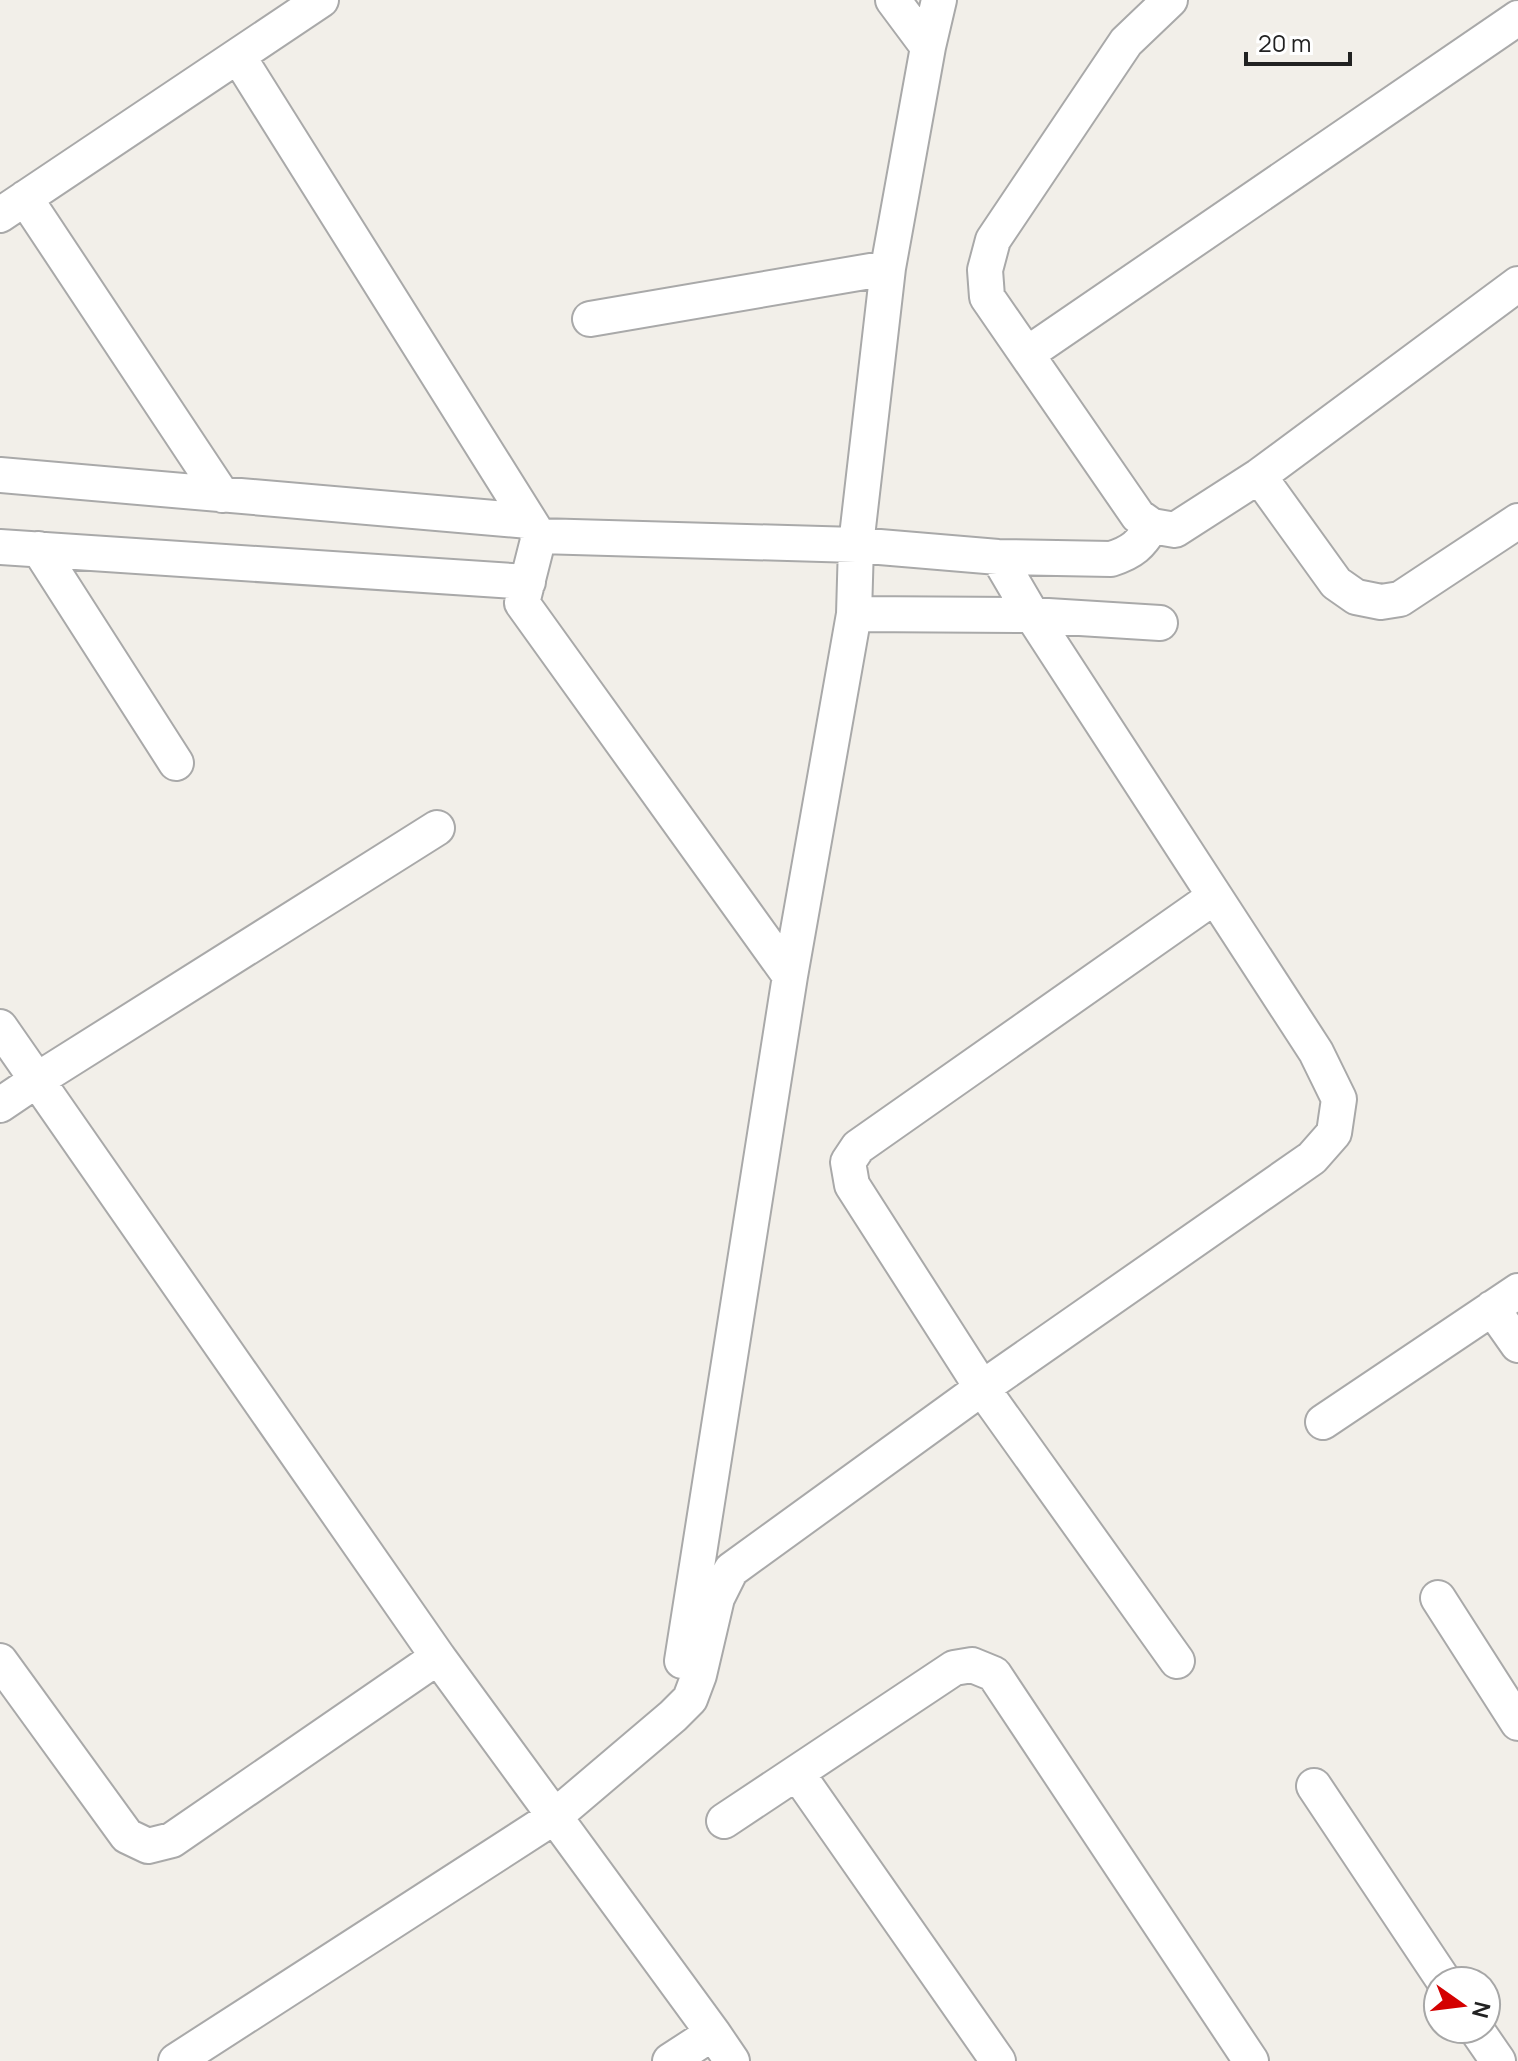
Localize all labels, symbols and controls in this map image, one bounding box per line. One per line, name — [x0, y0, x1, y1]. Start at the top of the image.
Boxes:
scale bar — [1246, 16, 1350, 66]
text: 20 m — [1258, 26, 1311, 59]
north arrow — [1422, 1965, 1502, 2045]
text: N — [1465, 1999, 1498, 2021]

